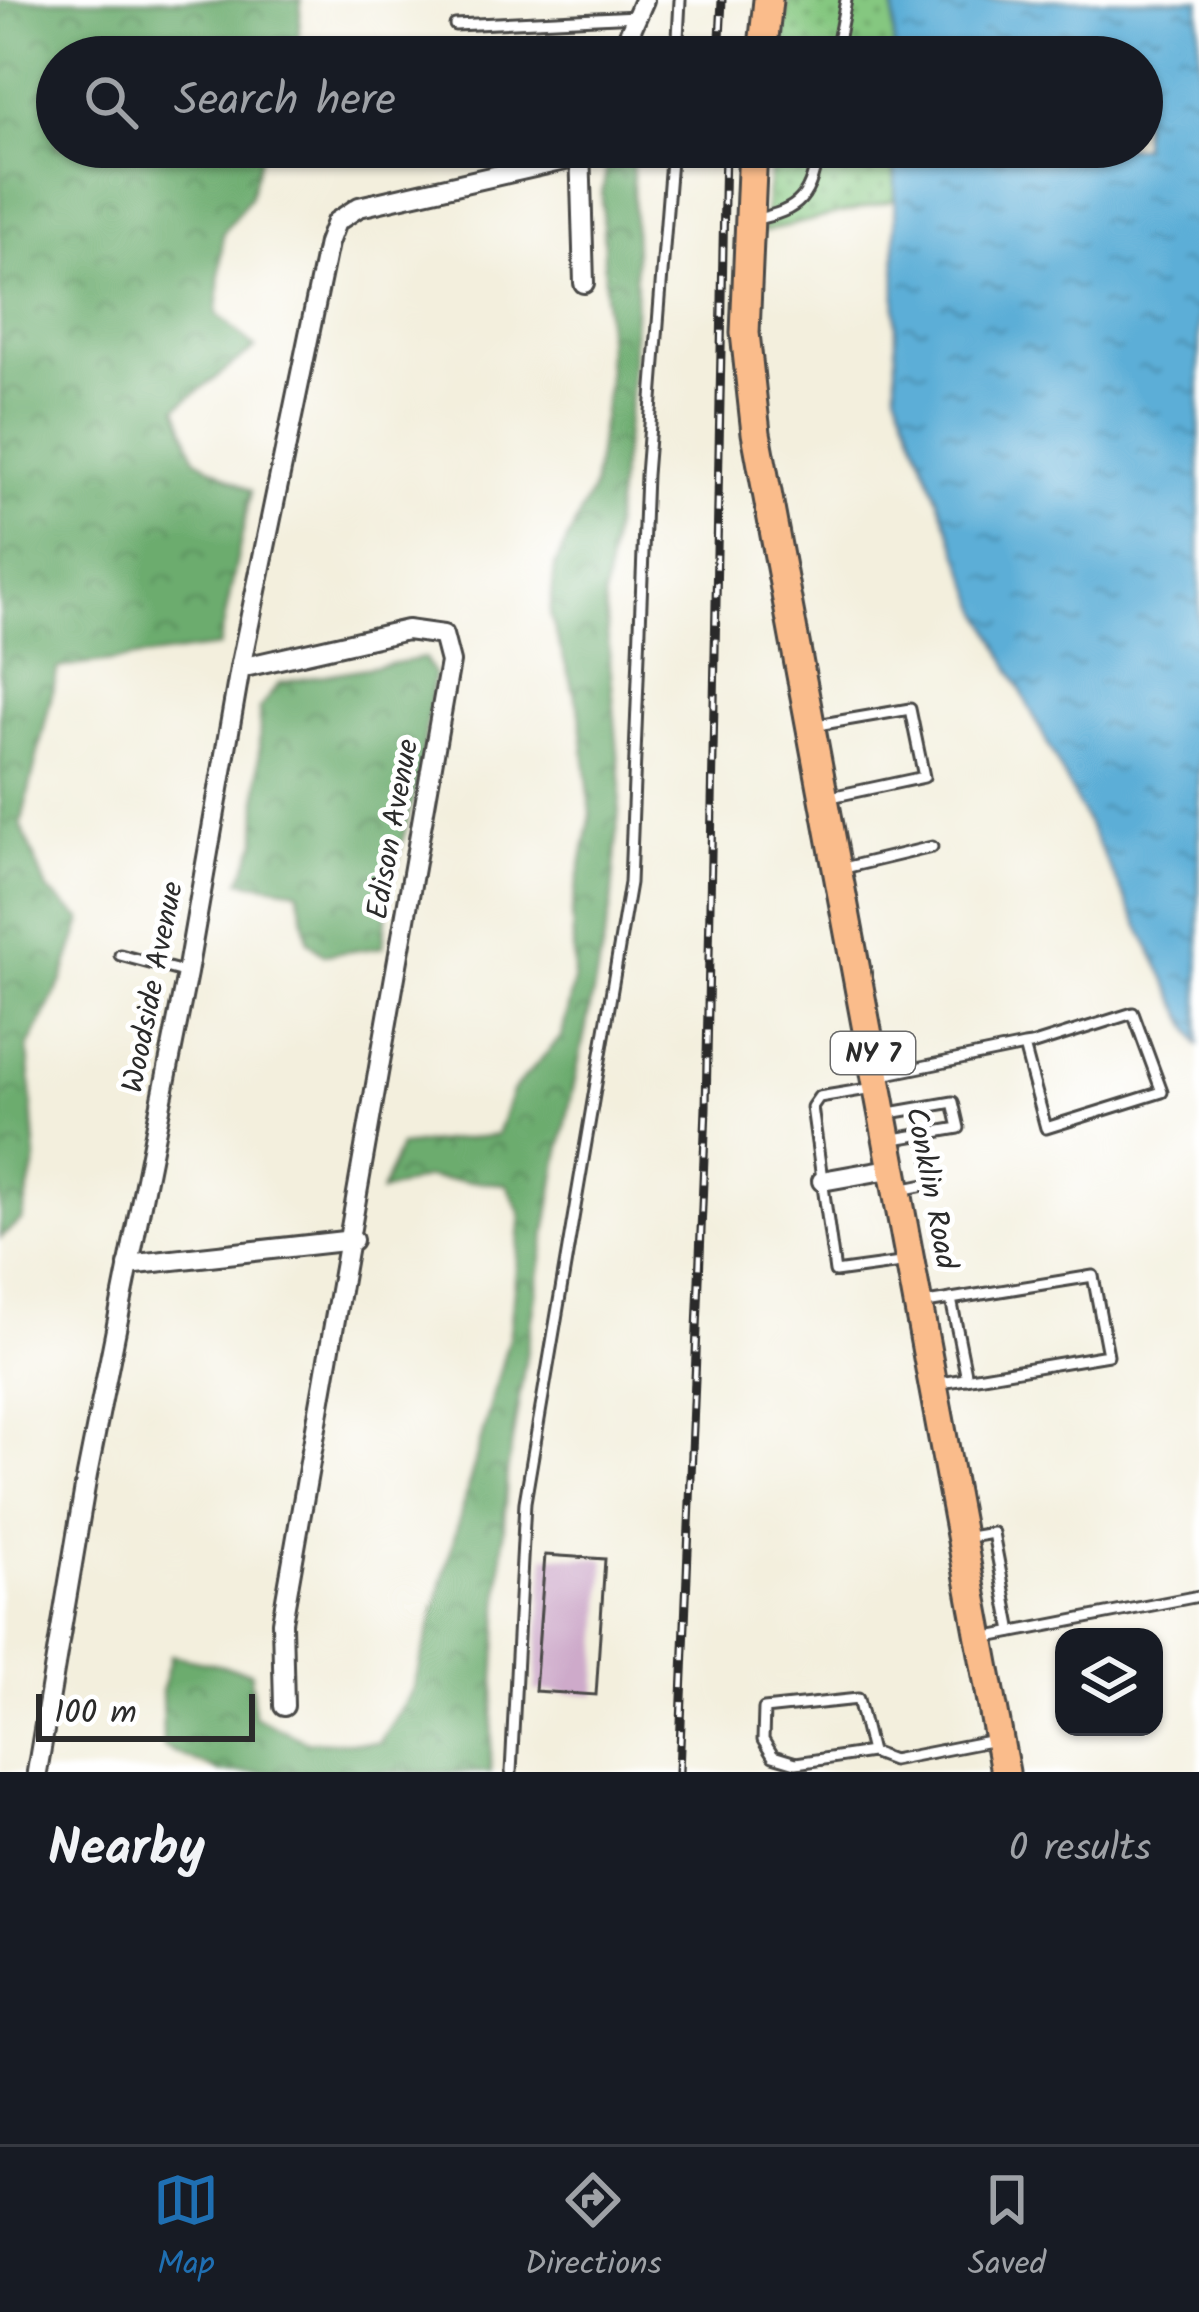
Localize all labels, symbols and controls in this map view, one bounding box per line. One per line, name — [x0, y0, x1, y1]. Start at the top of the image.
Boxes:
search box — [36, 36, 1163, 168]
text: Search here — [174, 66, 396, 138]
icon: search — [78, 69, 144, 135]
street label: Edison Avenue — [354, 735, 433, 923]
street label: Woodside Avenue — [110, 878, 198, 1097]
road number: NY 7 — [831, 1032, 915, 1074]
street label: Conklin Road — [891, 1103, 969, 1275]
map controls — [1055, 1628, 1163, 1736]
button: layers — [1055, 1628, 1163, 1736]
scale bar — [36, 1688, 255, 1741]
text: 100 m — [54, 1688, 137, 1741]
text: Nearby — [48, 1810, 205, 1891]
text: 0 results — [1009, 1819, 1151, 1881]
tab: Map — [153, 2167, 219, 2292]
tab: Directions — [525, 2167, 662, 2292]
tab: Saved — [968, 2167, 1046, 2292]

